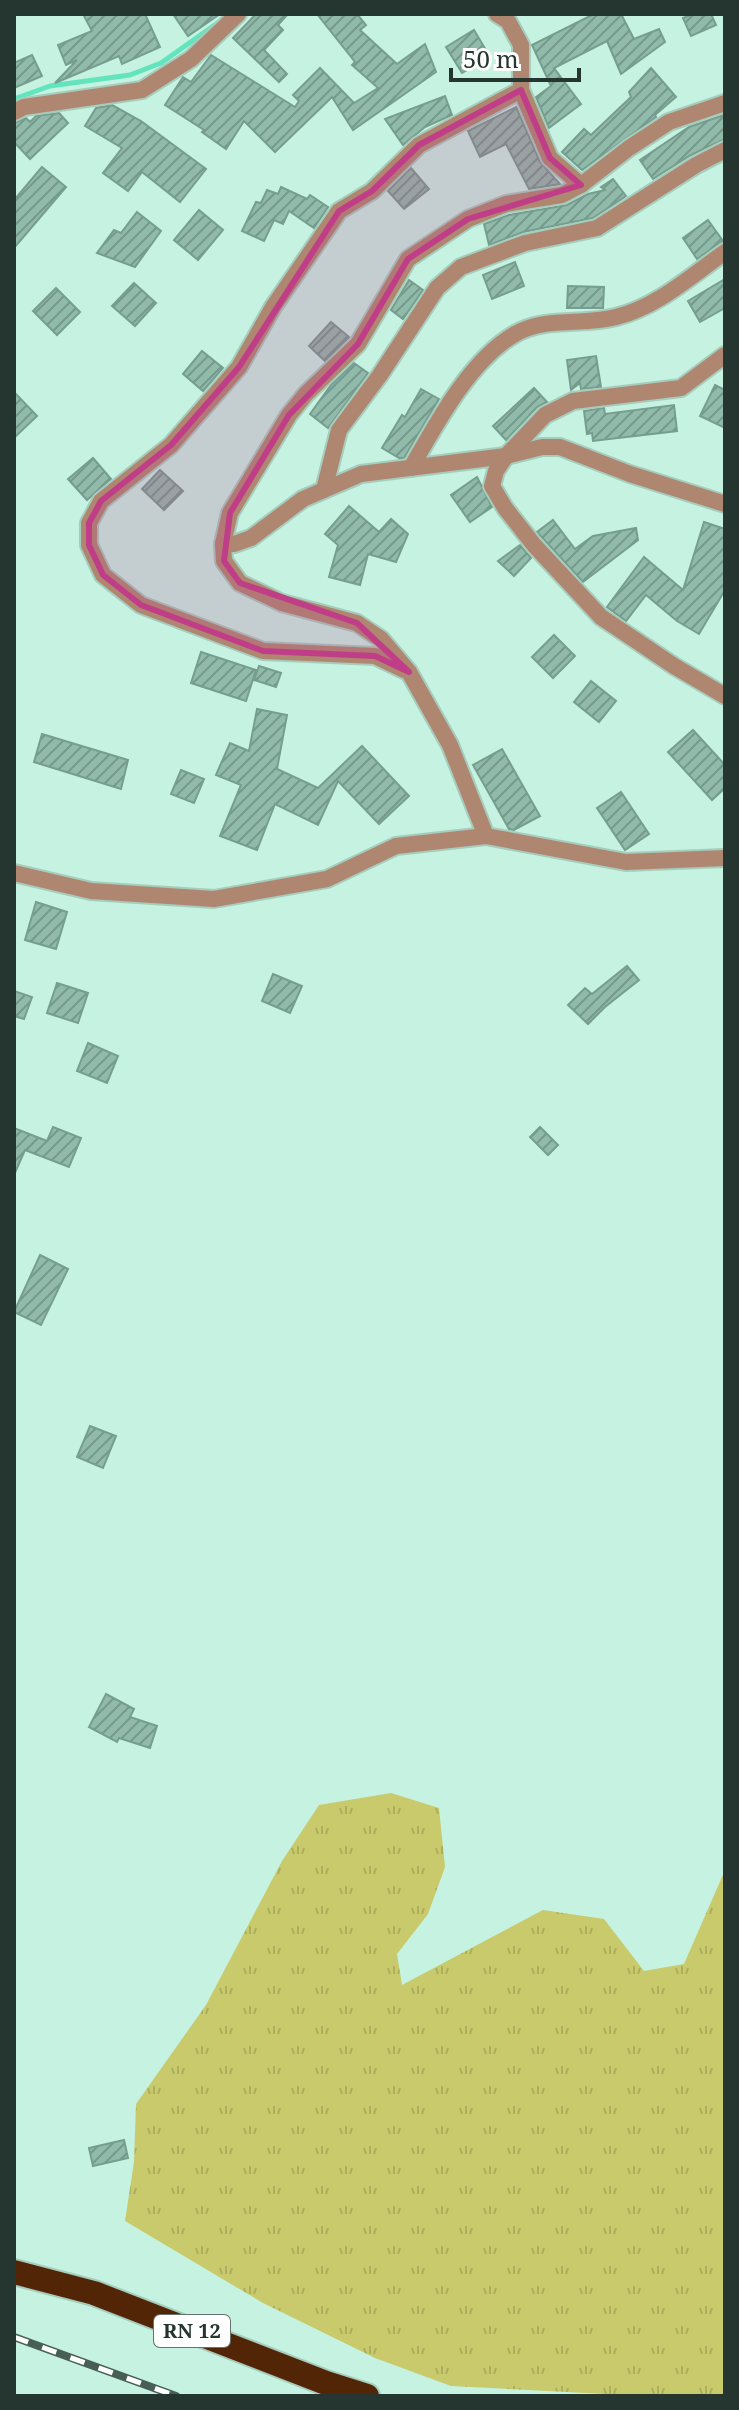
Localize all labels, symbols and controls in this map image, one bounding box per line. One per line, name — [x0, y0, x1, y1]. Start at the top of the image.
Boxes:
scale bar — [451, 32, 579, 82]
text: 50 m — [463, 42, 519, 75]
road number: RN 12 — [154, 2315, 230, 2347]

